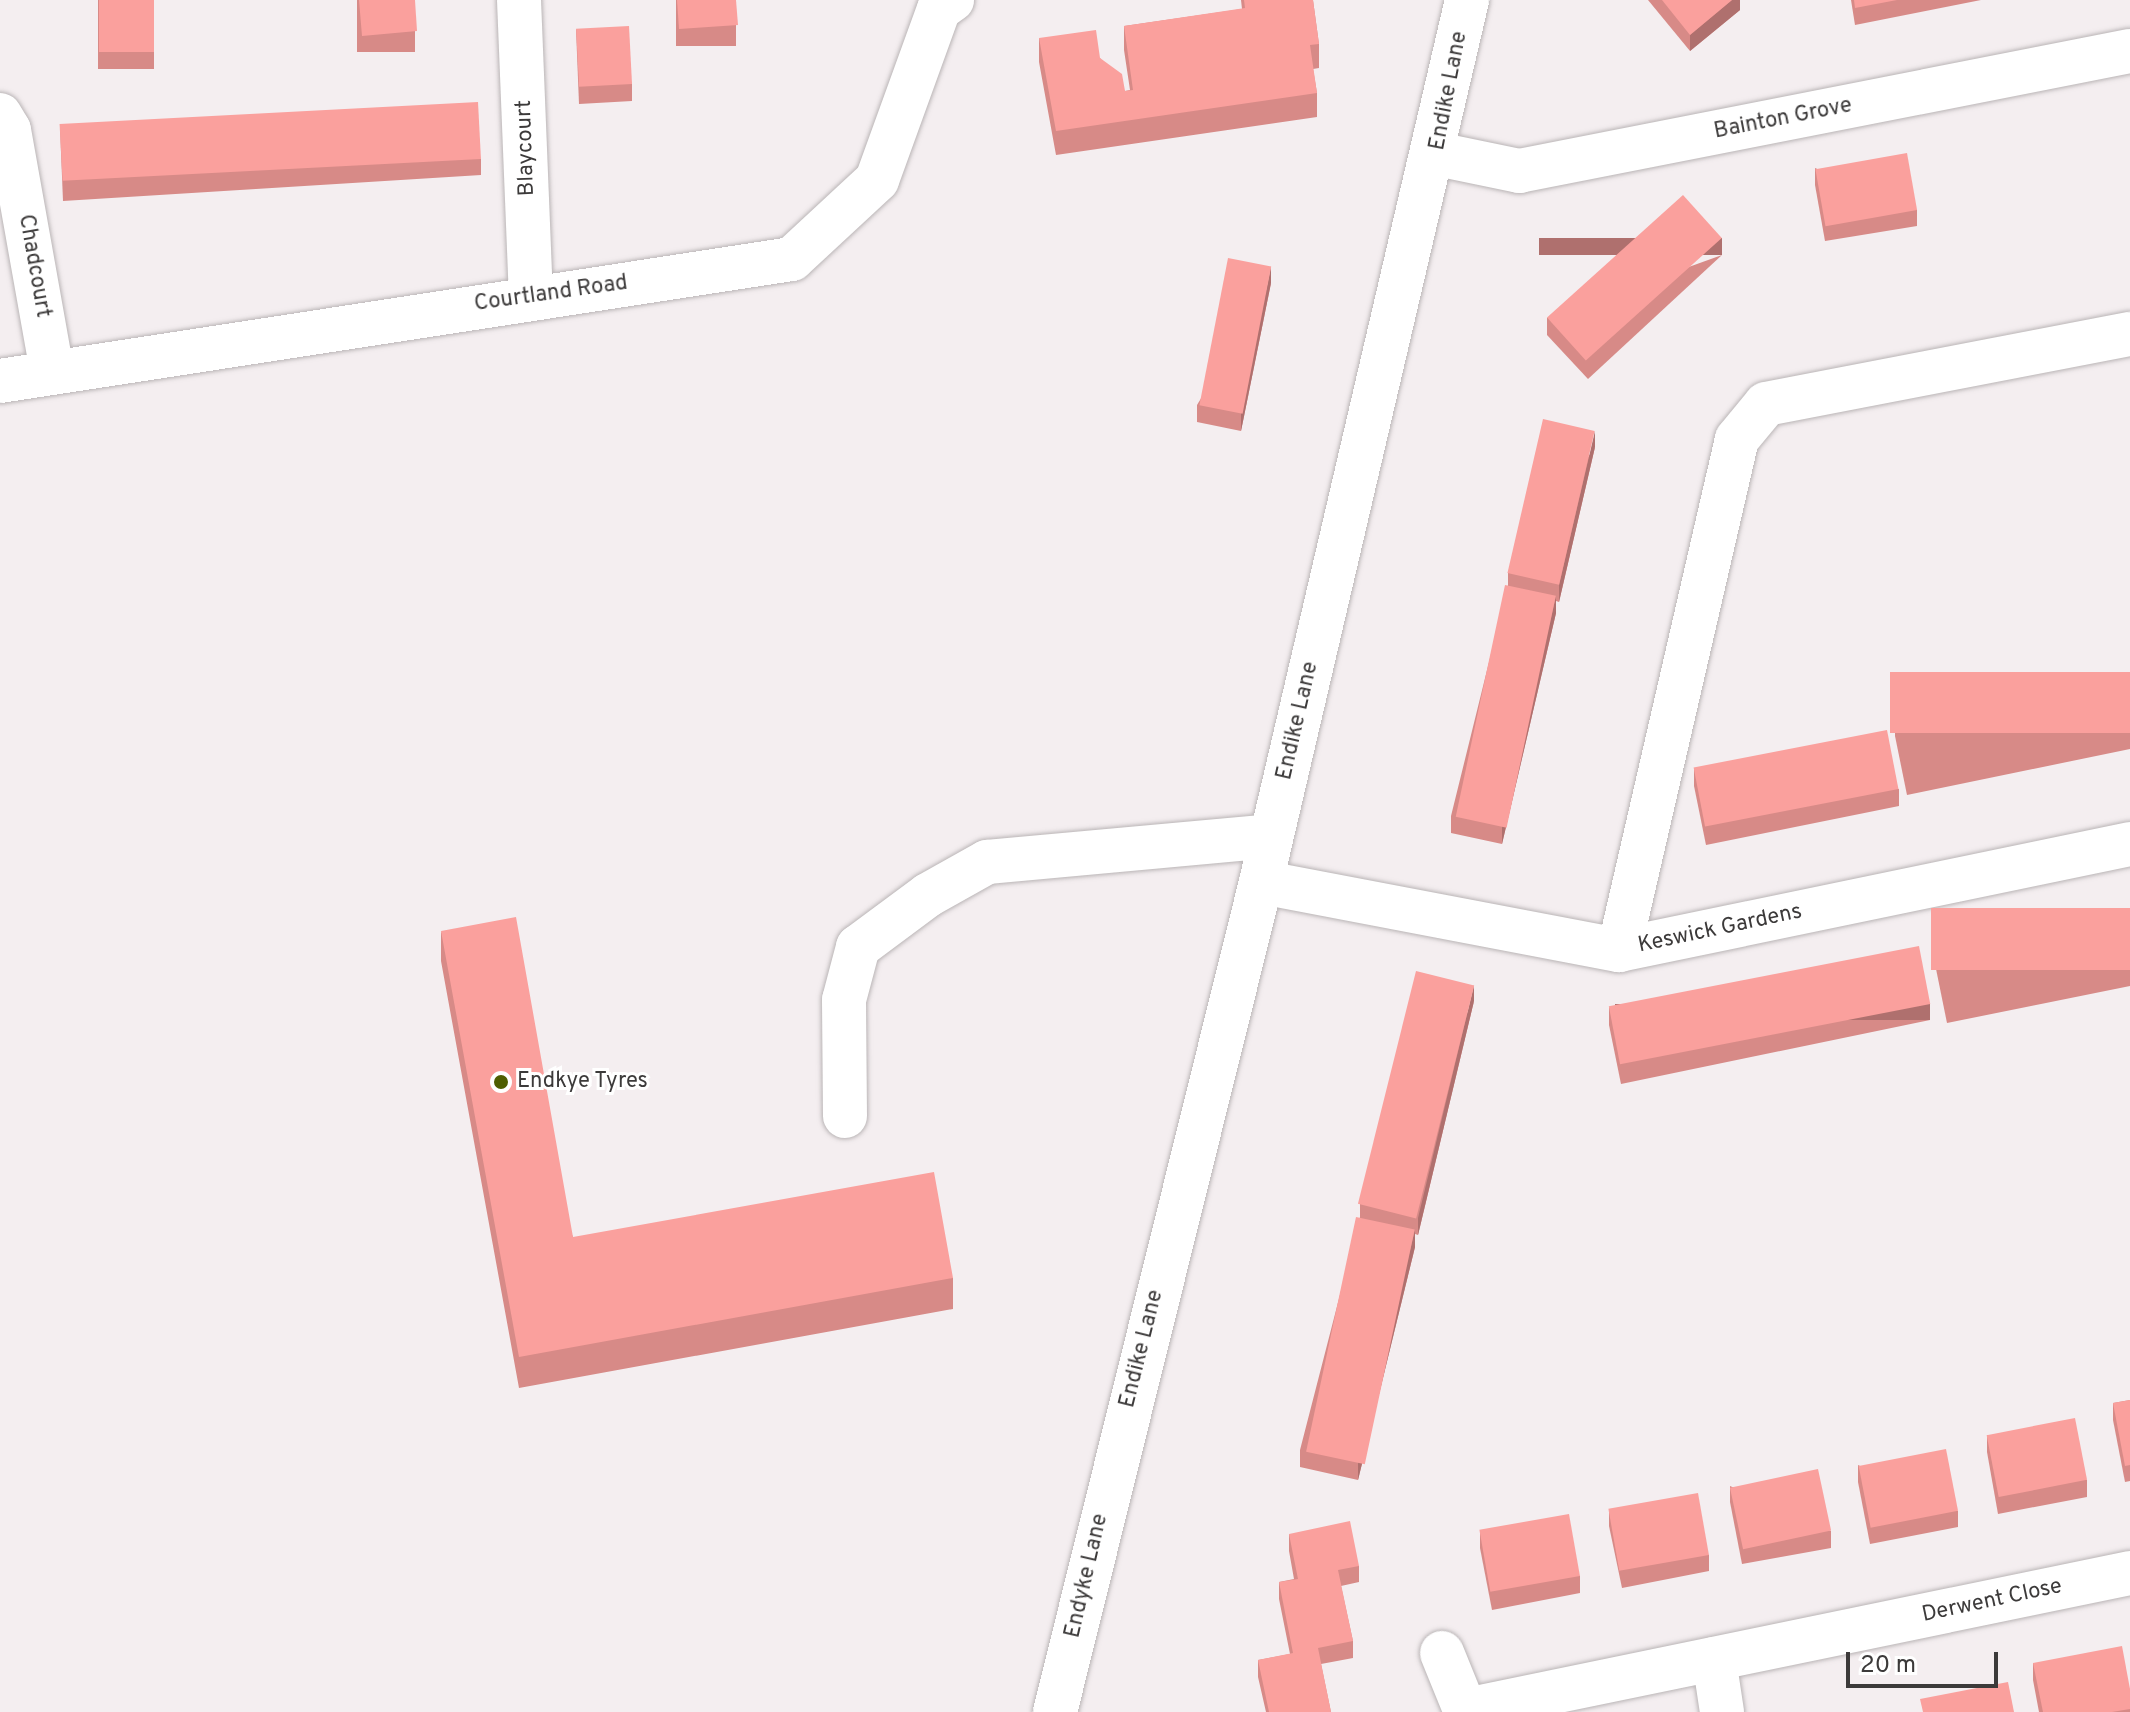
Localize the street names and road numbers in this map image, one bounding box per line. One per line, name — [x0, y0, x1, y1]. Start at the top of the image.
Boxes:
street label: Endike Lane — [1425, 29, 1473, 153]
street label: Bainton Grove — [1712, 93, 1854, 145]
street label: Blaycourt — [511, 99, 541, 197]
street label: Chadcourt — [12, 212, 56, 320]
street label: Courtland Road — [473, 270, 629, 318]
street label: Endike Lane — [1272, 659, 1324, 783]
street label: Keswick Gardens — [1636, 899, 1804, 959]
street label: Endike Lane — [1115, 1287, 1169, 1411]
street label: Endyke Lane — [1060, 1511, 1114, 1641]
street label: Derwent Close — [1920, 1573, 2064, 1629]

